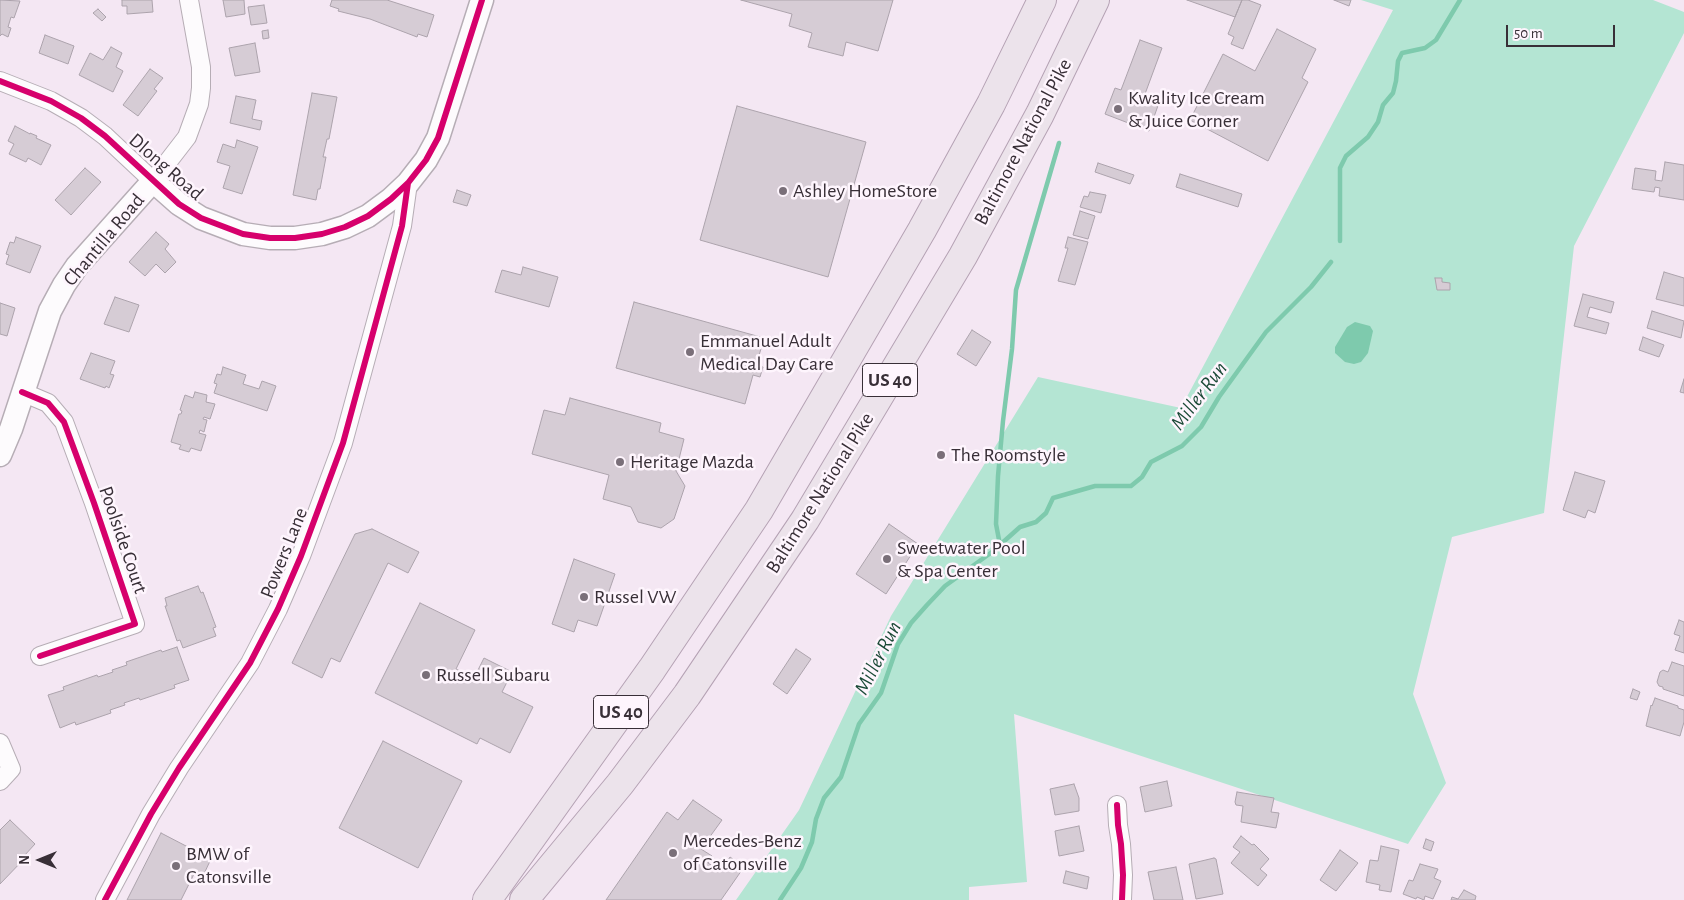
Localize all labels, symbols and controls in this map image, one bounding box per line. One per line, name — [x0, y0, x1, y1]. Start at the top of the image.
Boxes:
scale bar — [1509, 15, 1618, 47]
text: 50 m — [1514, 26, 1543, 41]
street label: Baltimore National Pike — [969, 55, 1077, 229]
place label: Kwality Ice Cream & Juice Corner — [1128, 86, 1265, 133]
marker: Kwality Ice Cream & Juice Corner — [1112, 103, 1124, 115]
street label: Dlong Road — [124, 128, 208, 206]
place label: Ashley HomeStore — [793, 179, 937, 203]
marker: Ashley HomeStore — [777, 185, 789, 197]
street label: Chantilla Road — [58, 189, 150, 291]
place label: Emmanuel Adult Medical Day Care — [700, 329, 834, 376]
marker: Emmanuel Adult Medical Day Care — [684, 346, 696, 358]
water label: Miller Run — [1165, 357, 1233, 435]
road number: US 40 — [862, 364, 918, 396]
street label: Baltimore National Pike — [761, 408, 879, 578]
place label: The Roomstyle — [951, 443, 1066, 467]
marker: The Roomstyle — [935, 449, 947, 461]
place label: Heritage Mazda — [630, 450, 754, 474]
marker: Heritage Mazda — [614, 456, 626, 468]
street label: Poolside Court — [93, 483, 153, 597]
street label: Powers Lane — [255, 504, 313, 602]
place label: Sweetwater Pool & Spa Center — [897, 536, 1026, 583]
marker: Sweetwater Pool & Spa Center — [881, 553, 893, 565]
place label: Russel VW — [594, 585, 676, 609]
marker: Russel VW — [578, 591, 590, 603]
water label: Miller Run — [849, 617, 907, 699]
place label: Russell Subaru — [436, 663, 550, 687]
marker: Russell Subaru — [420, 669, 432, 681]
road number: US 40 — [594, 696, 648, 729]
place label: Mercedes-Benz of Catonsville — [683, 829, 802, 876]
north arrow — [15, 835, 65, 885]
place label: BMW of Catonsville — [186, 842, 271, 889]
marker: Mercedes-Benz of Catonsville — [667, 847, 679, 859]
text: N — [18, 855, 32, 865]
marker: BMW of Catonsville — [170, 860, 182, 872]

